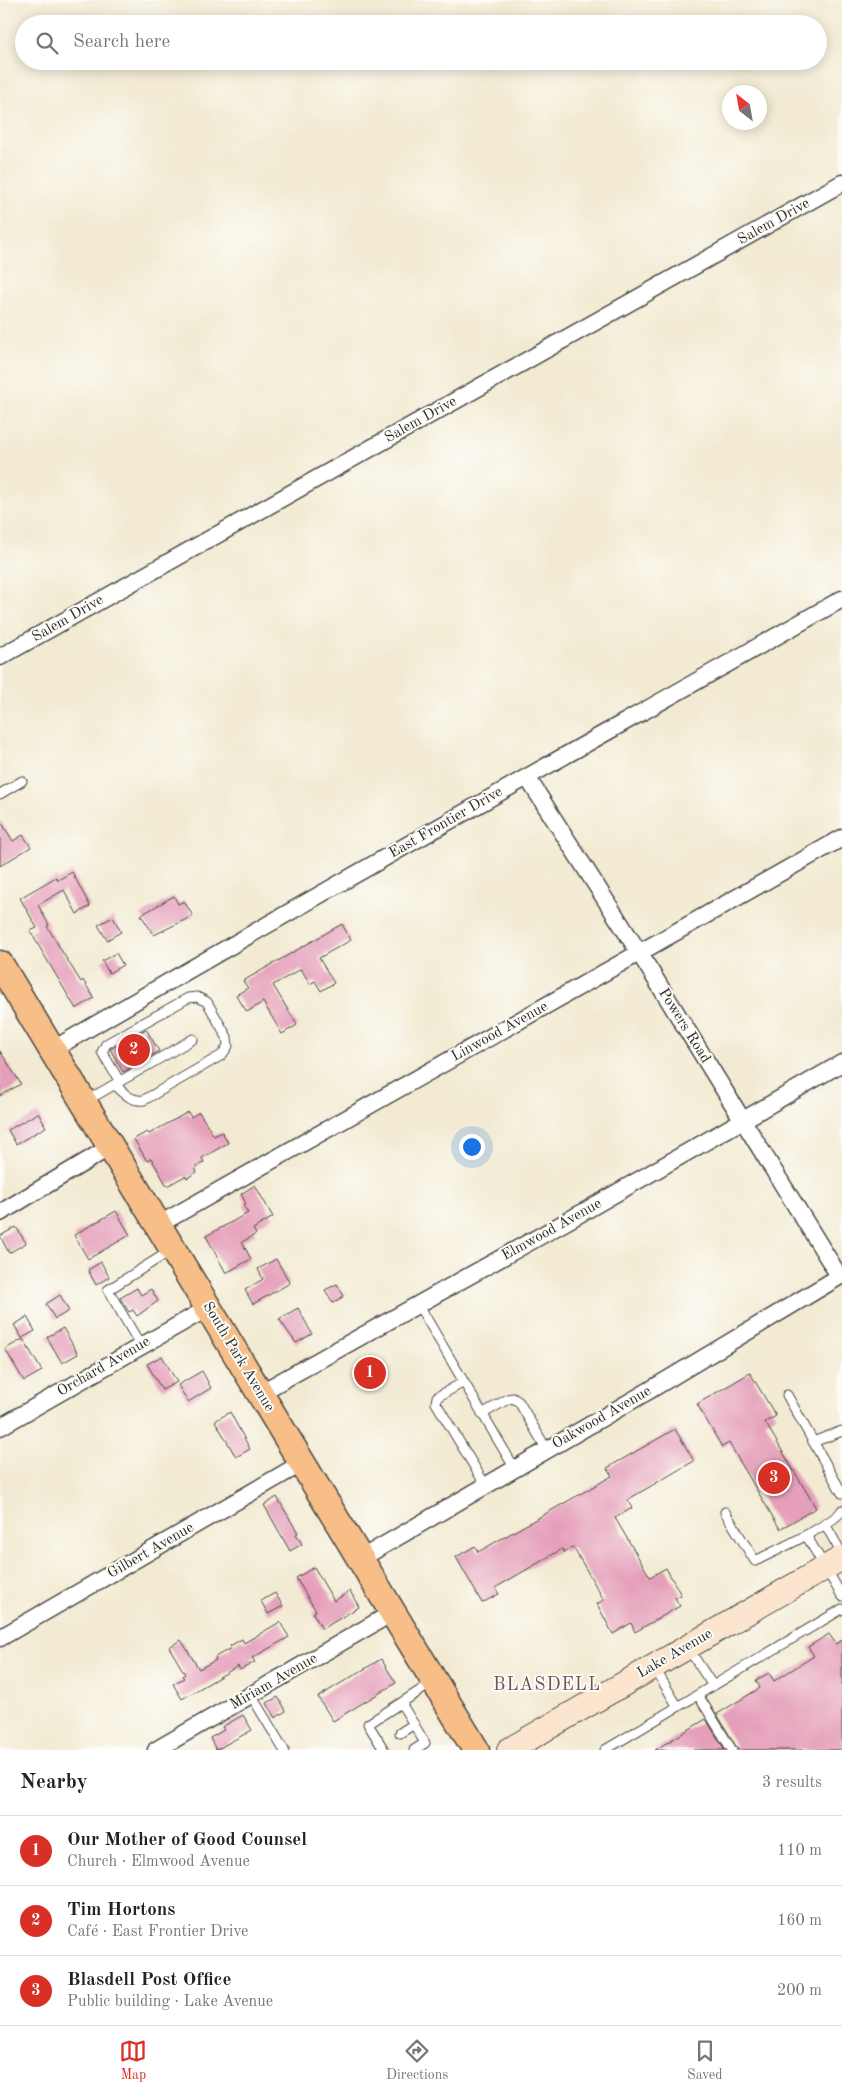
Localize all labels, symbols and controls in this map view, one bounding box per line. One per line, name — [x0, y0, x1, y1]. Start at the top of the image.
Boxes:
search box — [15, 15, 827, 70]
icon: search — [33, 29, 61, 57]
text: Search here — [73, 33, 170, 52]
north arrow — [722, 85, 767, 130]
street label: Salem Drive — [735, 196, 813, 248]
street label: Salem Drive — [382, 394, 460, 446]
street label: Salem Drive — [30, 593, 106, 645]
street label: East Frontier Drive — [387, 784, 505, 862]
street label: Powers Road — [655, 986, 713, 1066]
street label: Linwood Avenue — [449, 999, 551, 1065]
pin: 2 — [118, 1031, 150, 1069]
your location — [459, 1134, 485, 1160]
street label: Elmwood Avenue — [499, 1196, 605, 1264]
street label: South Park Avenue — [199, 1300, 277, 1415]
street label: Orchard Avenue — [55, 1334, 153, 1400]
pin: 1 — [354, 1354, 386, 1392]
street label: Oakwood Avenue — [550, 1384, 654, 1452]
pin: 3 — [758, 1459, 790, 1497]
street label: Gilbert Avenue — [105, 1520, 197, 1582]
street label: Lake Avenue — [635, 1626, 715, 1681]
street label: Miriam Avenue — [228, 1651, 320, 1713]
district label: BLASDELL — [493, 1676, 601, 1694]
text: Nearby — [20, 1772, 88, 1793]
text: 3 results — [762, 1775, 822, 1791]
text: Our Mother of Good Counsel — [67, 1831, 307, 1850]
text: 1 — [31, 1843, 41, 1859]
text: 110 m — [777, 1843, 822, 1859]
text: Church · Elmwood Avenue — [67, 1854, 250, 1870]
text: Tim Hortons — [67, 1901, 175, 1920]
text: 2 — [31, 1913, 41, 1929]
text: 160 m — [777, 1913, 822, 1929]
text: Café · East Frontier Drive — [67, 1924, 248, 1940]
text: Blasdell Post Office — [67, 1971, 231, 1990]
text: 3 — [31, 1983, 41, 1999]
text: 200 m — [777, 1983, 822, 1999]
text: Public building · Lake Avenue — [67, 1994, 273, 2010]
tab: Map — [119, 2037, 147, 2084]
tab: Directions — [386, 2037, 448, 2084]
tab: Saved — [687, 2037, 723, 2084]

